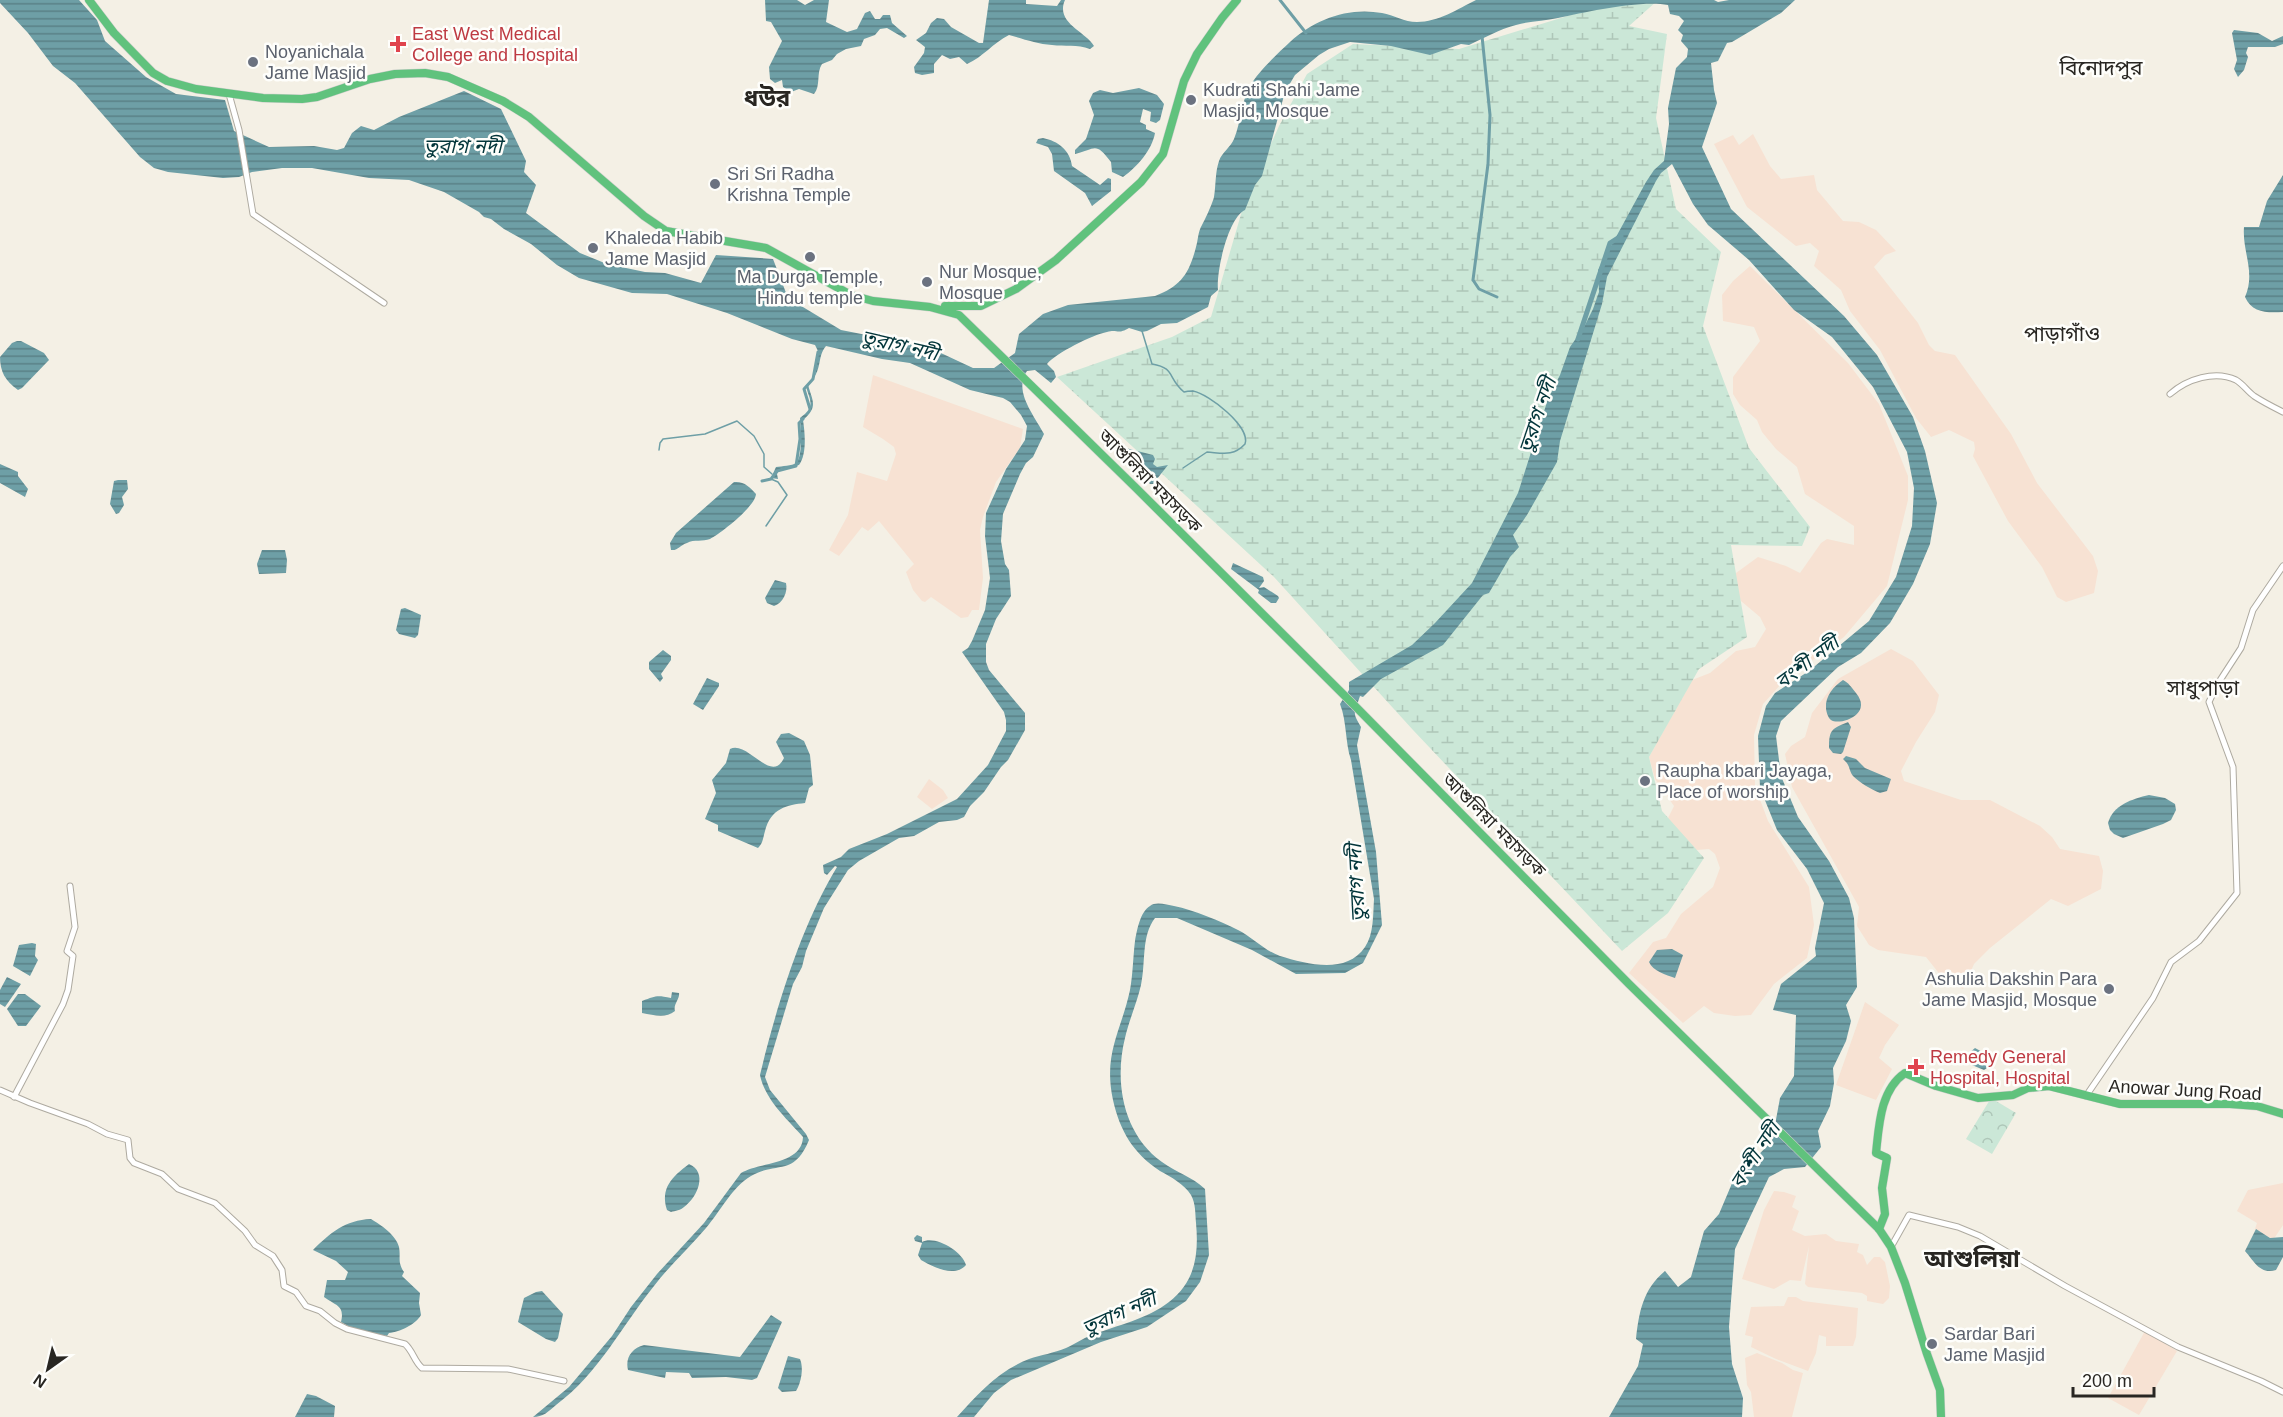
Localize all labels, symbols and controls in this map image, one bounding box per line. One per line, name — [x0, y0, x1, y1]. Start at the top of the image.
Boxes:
place label: East West Medical College and Hospital — [412, 24, 578, 65]
marker: East West Medical College and Hospital — [389, 35, 407, 53]
place label: Noyanichala Jame Masjid — [265, 42, 366, 83]
marker: Noyanichala Jame Masjid — [246, 55, 260, 69]
district label: বিনোদপুর — [2058, 56, 2143, 80]
place label: Kudrati Shahi Jame Masjid, Mosque — [1203, 80, 1360, 121]
district label: ধউর — [744, 84, 791, 111]
marker: Kudrati Shahi Jame Masjid, Mosque — [1184, 93, 1198, 107]
water label: তুরাগ নদী — [424, 134, 506, 158]
place label: Sri Sri Radha Krishna Temple — [727, 164, 851, 205]
marker: Sri Sri Radha Krishna Temple — [708, 177, 722, 191]
place label: Khaleda Habib Jame Masjid — [605, 228, 723, 269]
marker: Khaleda Habib Jame Masjid — [586, 241, 600, 255]
marker: Ma Durga Temple, Hindu temple — [803, 250, 817, 264]
place label: Nur Mosque, Mosque — [939, 262, 1042, 303]
place label: Ma Durga Temple, Hindu temple — [737, 267, 883, 308]
marker: Nur Mosque, Mosque — [920, 275, 934, 289]
district label: পাড়াগাঁও — [2024, 322, 2100, 345]
water label: তুরাগ নদী — [859, 325, 944, 366]
water label: তুরাগ নদী — [1513, 371, 1562, 456]
street label: আশুলিয়া মহাসড়ক — [1094, 425, 1206, 537]
water label: বংশী নদী — [1770, 628, 1846, 693]
district label: সাধুপাড়া — [2166, 676, 2240, 700]
place label: Raupha kbari Jayaga, Place of worship — [1657, 761, 1832, 802]
street label: আশুলিয়া মহাসড়ক — [1438, 769, 1550, 881]
marker: Raupha kbari Jayaga, Place of worship — [1638, 774, 1652, 788]
water label: তুরাগ নদী — [1342, 840, 1370, 923]
place label: Ashulia Dakshin Para Jame Masjid, Mosque — [1922, 969, 2098, 1010]
marker: Ashulia Dakshin Para Jame Masjid, Mosque — [2102, 982, 2116, 996]
place label: Remedy General Hospital, Hospital — [1930, 1047, 2070, 1088]
marker: Remedy General Hospital, Hospital — [1907, 1058, 1925, 1076]
street label: Anowar Jung Road — [2108, 1076, 2262, 1104]
water label: বংশী নদী — [1725, 1115, 1786, 1192]
district label: আশুলিয়া — [1923, 1245, 2021, 1272]
water label: তুরাগ নদী — [1078, 1285, 1163, 1340]
place label: Sardar Bari Jame Masjid — [1944, 1324, 2045, 1365]
marker: Sardar Bari Jame Masjid — [1925, 1337, 1939, 1351]
north arrow — [18, 1339, 78, 1399]
scale bar — [2073, 1360, 2154, 1398]
text: N — [30, 1371, 49, 1391]
text: 200 m — [2082, 1371, 2132, 1391]

